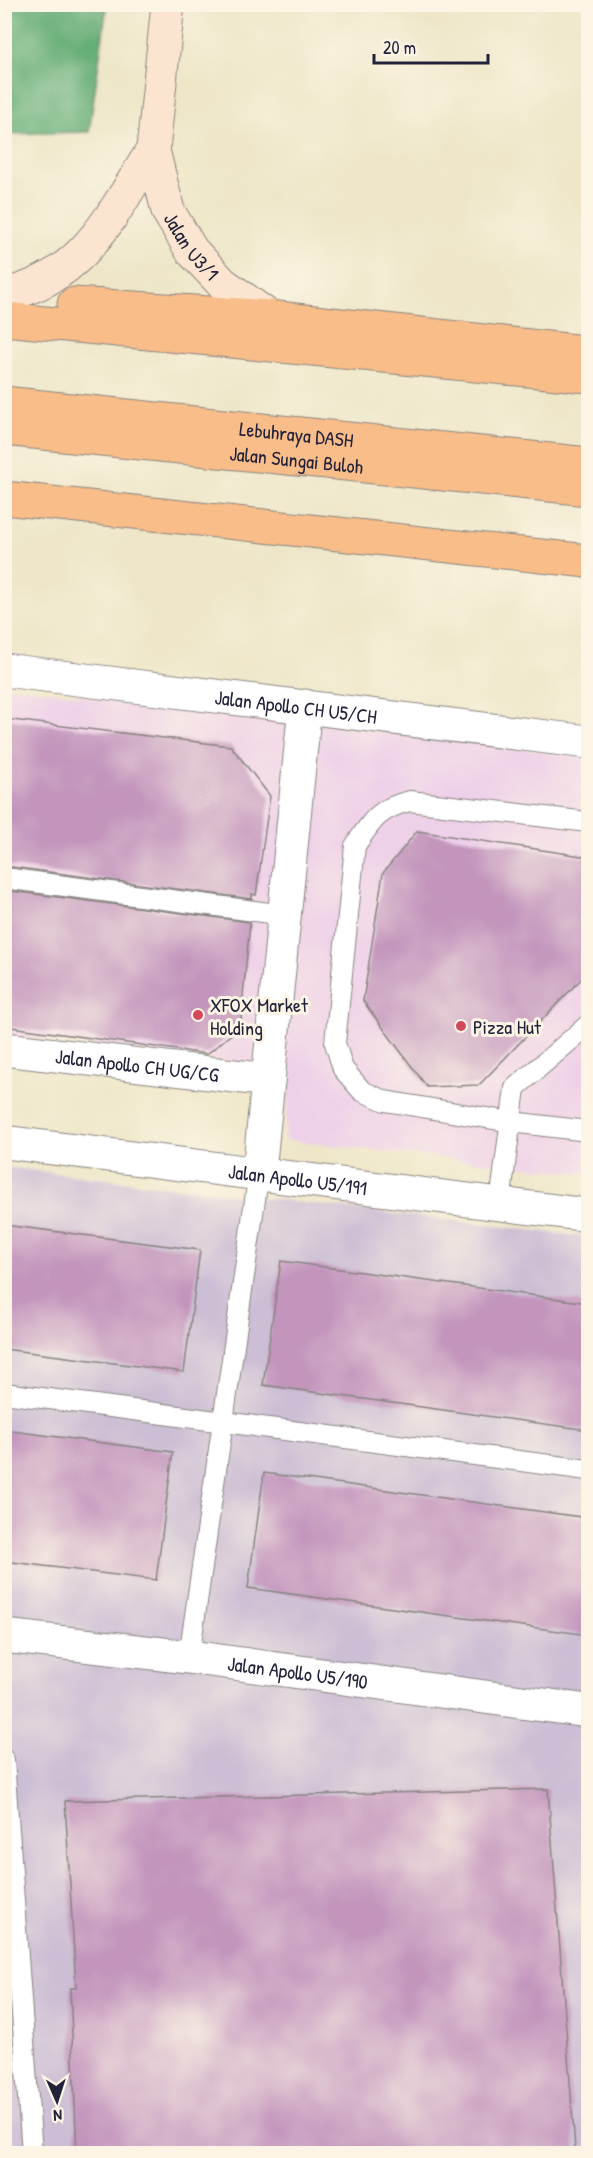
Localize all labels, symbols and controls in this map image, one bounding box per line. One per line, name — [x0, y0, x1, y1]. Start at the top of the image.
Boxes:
scale bar — [374, 27, 488, 65]
text: 20 m — [383, 35, 416, 60]
street label: Jalan U3/1 — [158, 207, 226, 286]
street label: Lebuhraya DASH — [238, 414, 355, 453]
street label: Jalan Sungai Buloh — [228, 439, 365, 479]
street label: Jalan Apollo CH U5/CH — [213, 683, 378, 729]
place label: XFOX Market Holding — [210, 991, 309, 1041]
marker: XFOX Market Holding — [191, 1008, 205, 1022]
place label: Pizza Hut — [473, 1013, 542, 1040]
marker: Pizza Hut — [454, 1019, 468, 1033]
street label: Jalan Apollo CH UG/CG — [54, 1042, 221, 1088]
street label: Jalan Apollo U5/191 — [227, 1157, 369, 1201]
street label: Jalan Apollo U5/190 — [226, 1649, 370, 1695]
north arrow — [27, 2071, 87, 2131]
text: N — [52, 2105, 63, 2127]

